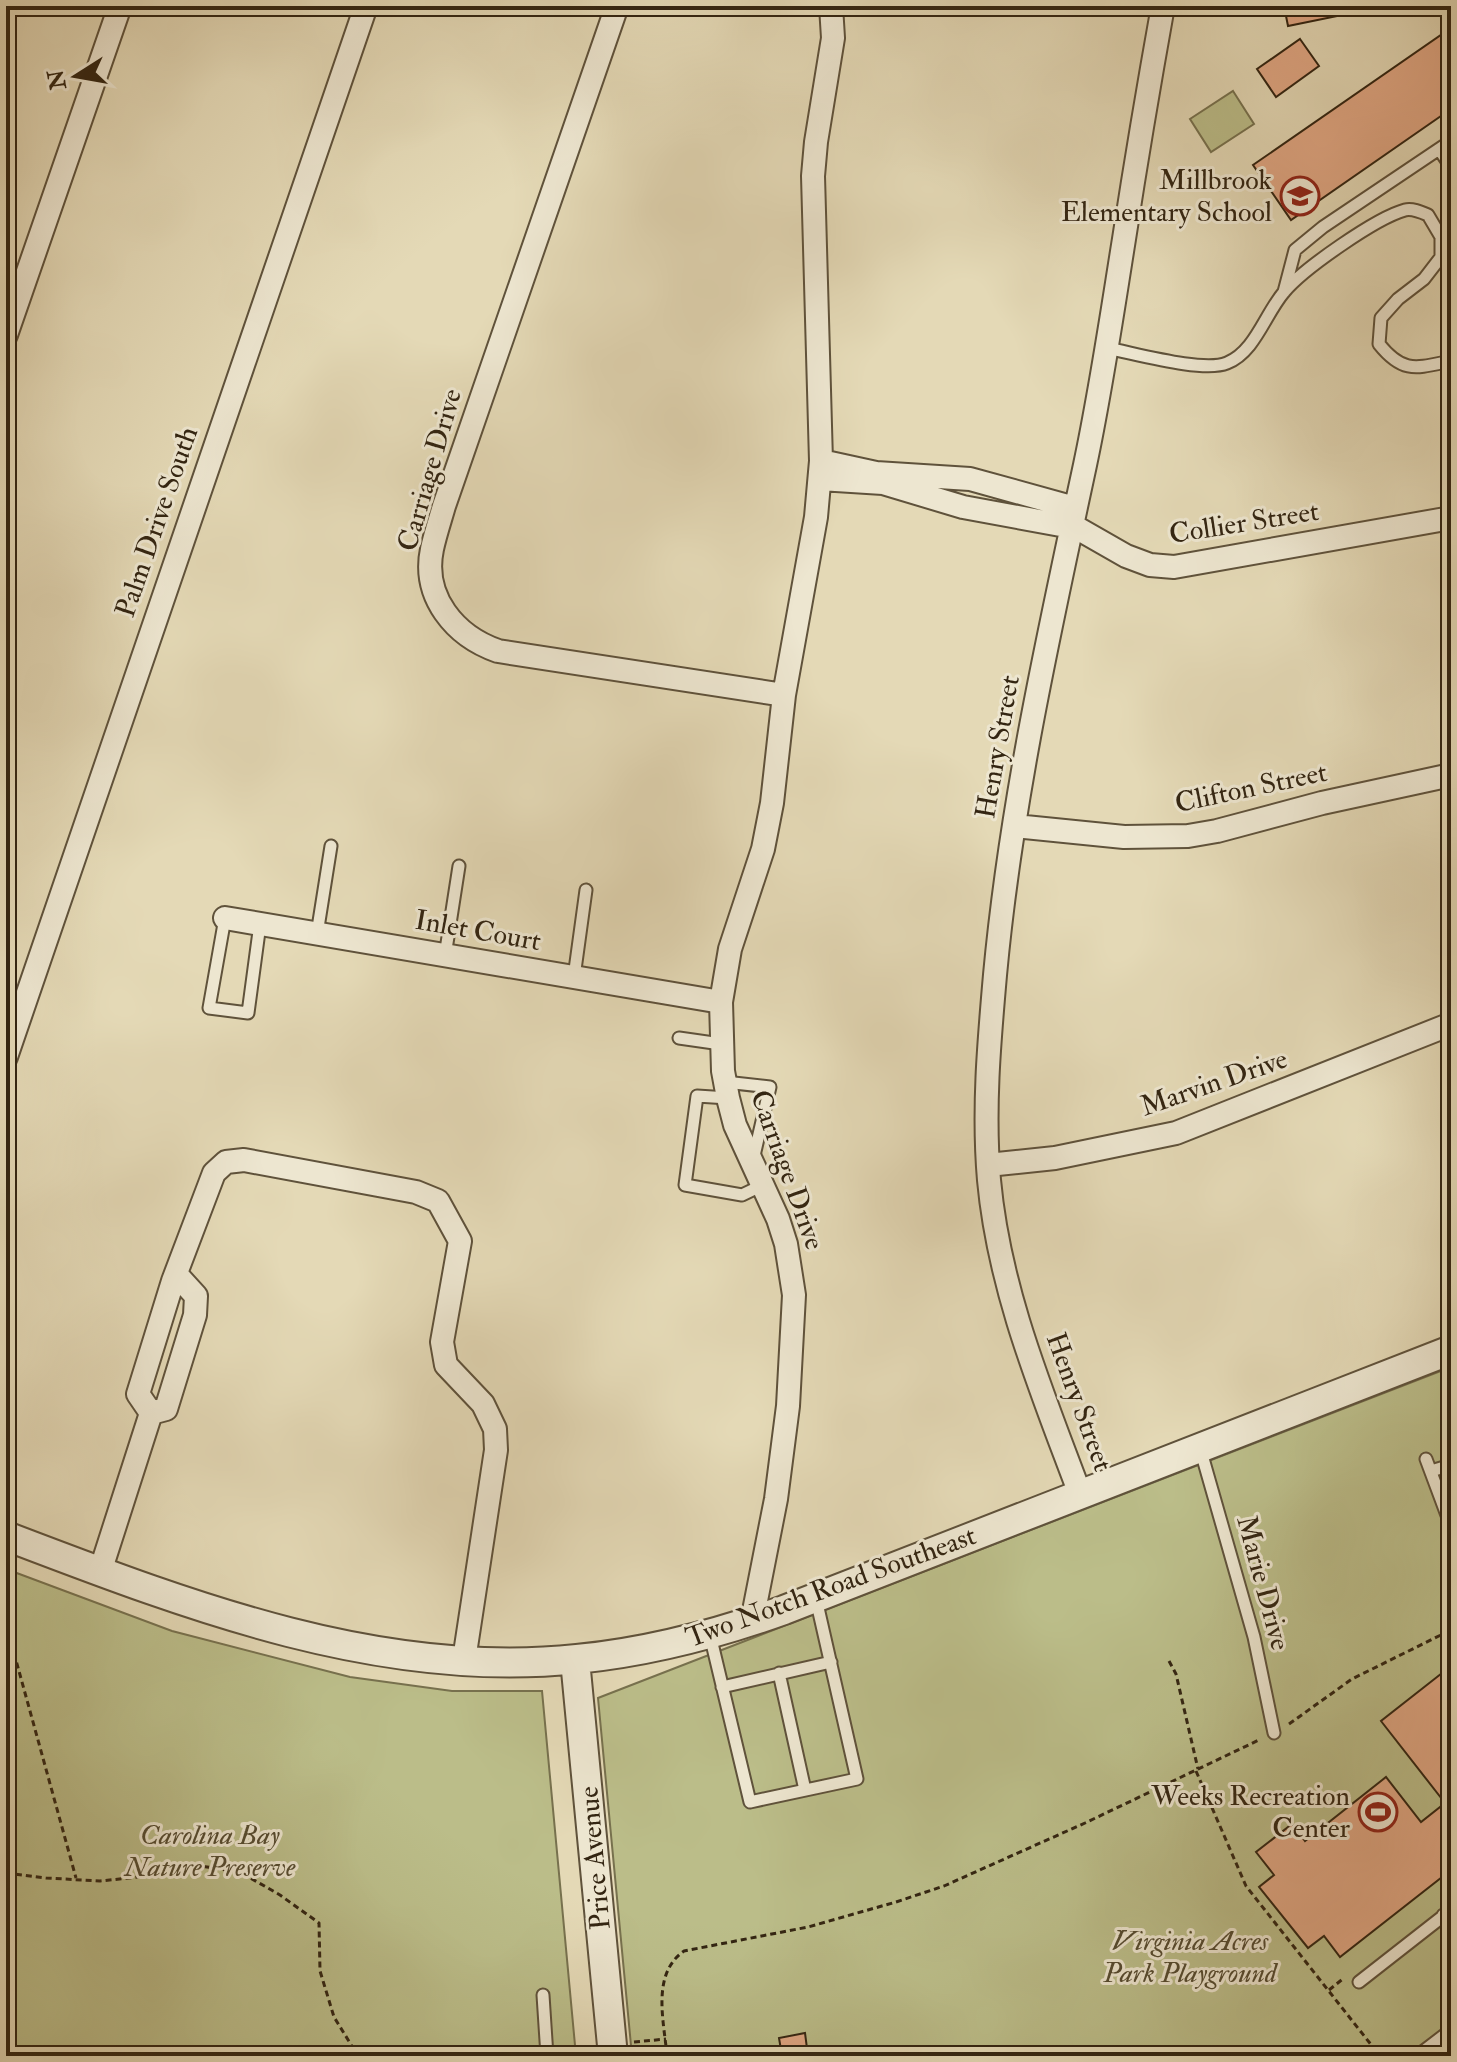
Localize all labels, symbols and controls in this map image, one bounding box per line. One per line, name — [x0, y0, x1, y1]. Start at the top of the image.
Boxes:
north arrow — [36, 36, 116, 116]
text: N — [42, 67, 73, 93]
place label: Millbrook Elementary School — [1061, 163, 1273, 230]
school or university icon: Millbrook Elementary School — [1279, 175, 1321, 217]
street label: Carriage Drive — [390, 385, 470, 555]
street label: Palm Drive South — [108, 422, 206, 622]
street label: Collier Street — [1167, 494, 1321, 552]
street label: Henry Street — [968, 673, 1028, 821]
street label: Clifton Street — [1172, 755, 1330, 821]
street label: Inlet Court — [412, 903, 544, 959]
street label: Marvin Drive — [1136, 1041, 1292, 1124]
street label: Carriage Drive — [742, 1085, 832, 1255]
street label: Henry Street — [1038, 1328, 1120, 1476]
street label: Marie Drive — [1228, 1512, 1298, 1654]
street label: Two Notch Road Southeast — [681, 1518, 981, 1656]
place label: Weeks Recreation Center — [1150, 1779, 1351, 1846]
street label: Price Avenue — [571, 1785, 619, 1931]
sports icon: Weeks Recreation Center — [1357, 1791, 1399, 1833]
park label: Carolina Bay Nature Preserve — [123, 1818, 296, 1885]
park label: Virginia Acres Park Playground — [1102, 1924, 1279, 1991]

